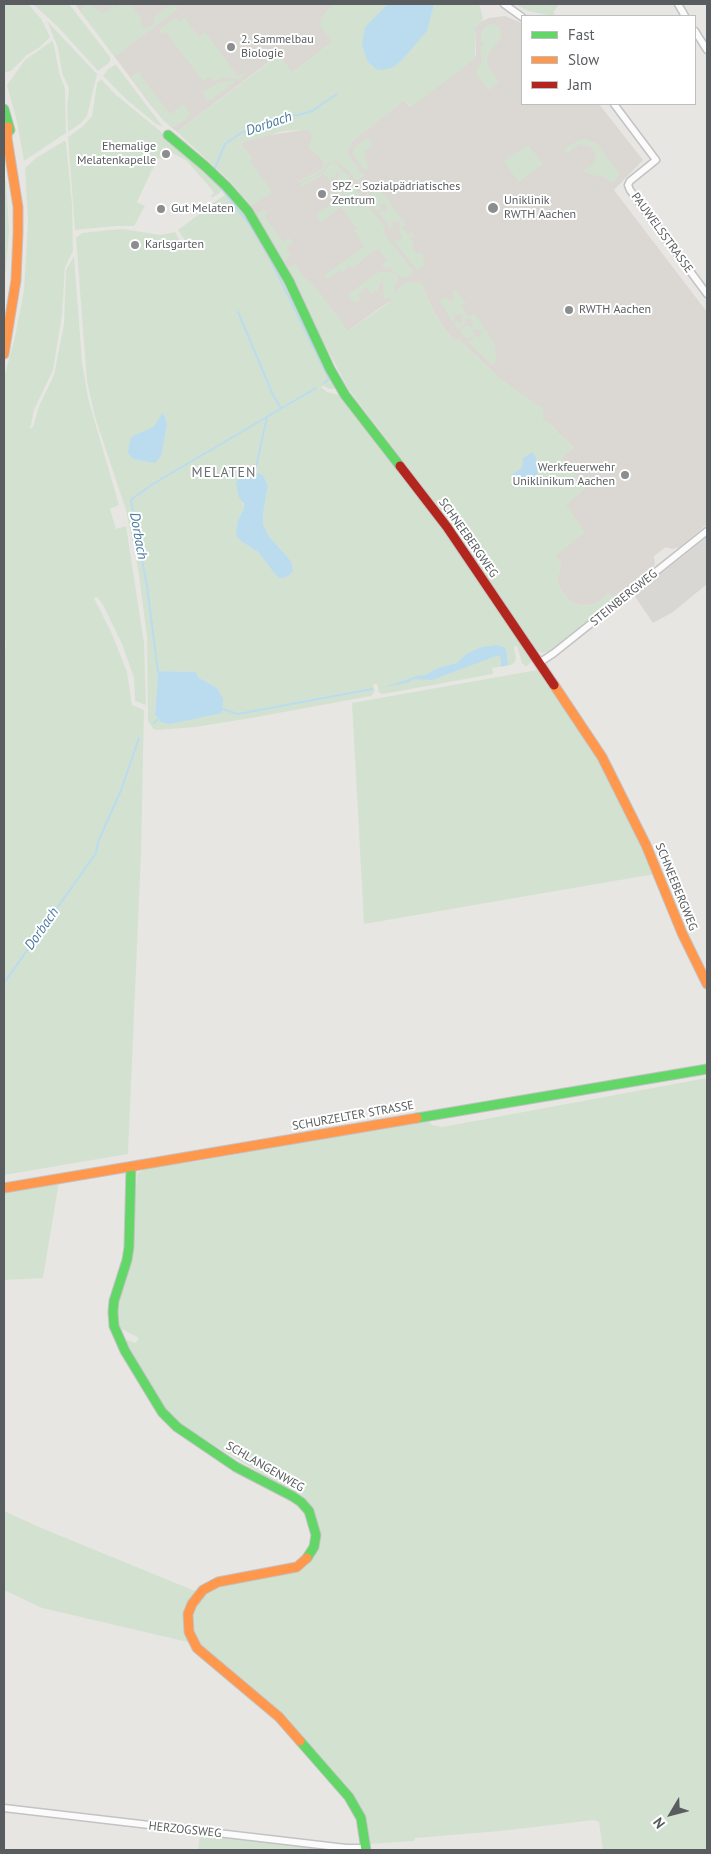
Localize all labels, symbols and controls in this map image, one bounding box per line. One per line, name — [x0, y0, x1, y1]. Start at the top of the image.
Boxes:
legend — [521, 15, 696, 105]
text: Fast — [568, 25, 595, 44]
place label: 2. Sammelbau Biologie — [241, 33, 314, 61]
marker: 2. Sammelbau Biologie — [225, 41, 237, 53]
text: Slow — [568, 50, 599, 69]
text: Jam — [568, 75, 592, 94]
water label: Dorbach — [244, 108, 294, 140]
place label: Ehemalige Melatenkapelle — [77, 140, 156, 168]
marker: Ehemalige Melatenkapelle — [160, 148, 172, 160]
place label: SPZ - Sozialpädriatisches Zentrum — [332, 180, 460, 208]
marker: SPZ - Sozialpädriatisches Zentrum — [316, 188, 328, 200]
street label: PAUWELSSTRASSE — [628, 190, 696, 276]
place label: Uniklinik RWTH Aachen — [504, 194, 576, 222]
marker: Uniklinik RWTH Aachen — [486, 201, 500, 215]
place label: Gut Melaten — [171, 202, 234, 216]
marker: Gut Melaten — [155, 203, 167, 215]
place label: Karlsgarten — [145, 238, 204, 252]
marker: Karlsgarten — [129, 239, 141, 251]
place label: RWTH Aachen — [579, 303, 651, 317]
marker: RWTH Aachen — [563, 304, 575, 316]
place label: Werkfeuerwehr Uniklinikum Aachen — [512, 461, 615, 489]
district label: MELATEN — [191, 465, 257, 481]
marker: Werkfeuerwehr Uniklinikum Aachen — [619, 469, 631, 481]
street label: SCHNEEBERGWEG — [435, 496, 501, 580]
water label: Dorbach — [126, 511, 150, 561]
street label: STEINBERGWEG — [588, 567, 660, 629]
street label: SCHNEEBERGWEG — [652, 841, 700, 933]
water label: Dorbach — [21, 905, 63, 953]
street label: SCHURZELTER STRASSE — [291, 1098, 415, 1134]
street label: SCHLANGENWEG — [223, 1439, 307, 1495]
north arrow — [646, 1789, 696, 1839]
text: N — [649, 1814, 669, 1832]
street label: HERZOGSWEG — [148, 1819, 222, 1841]

